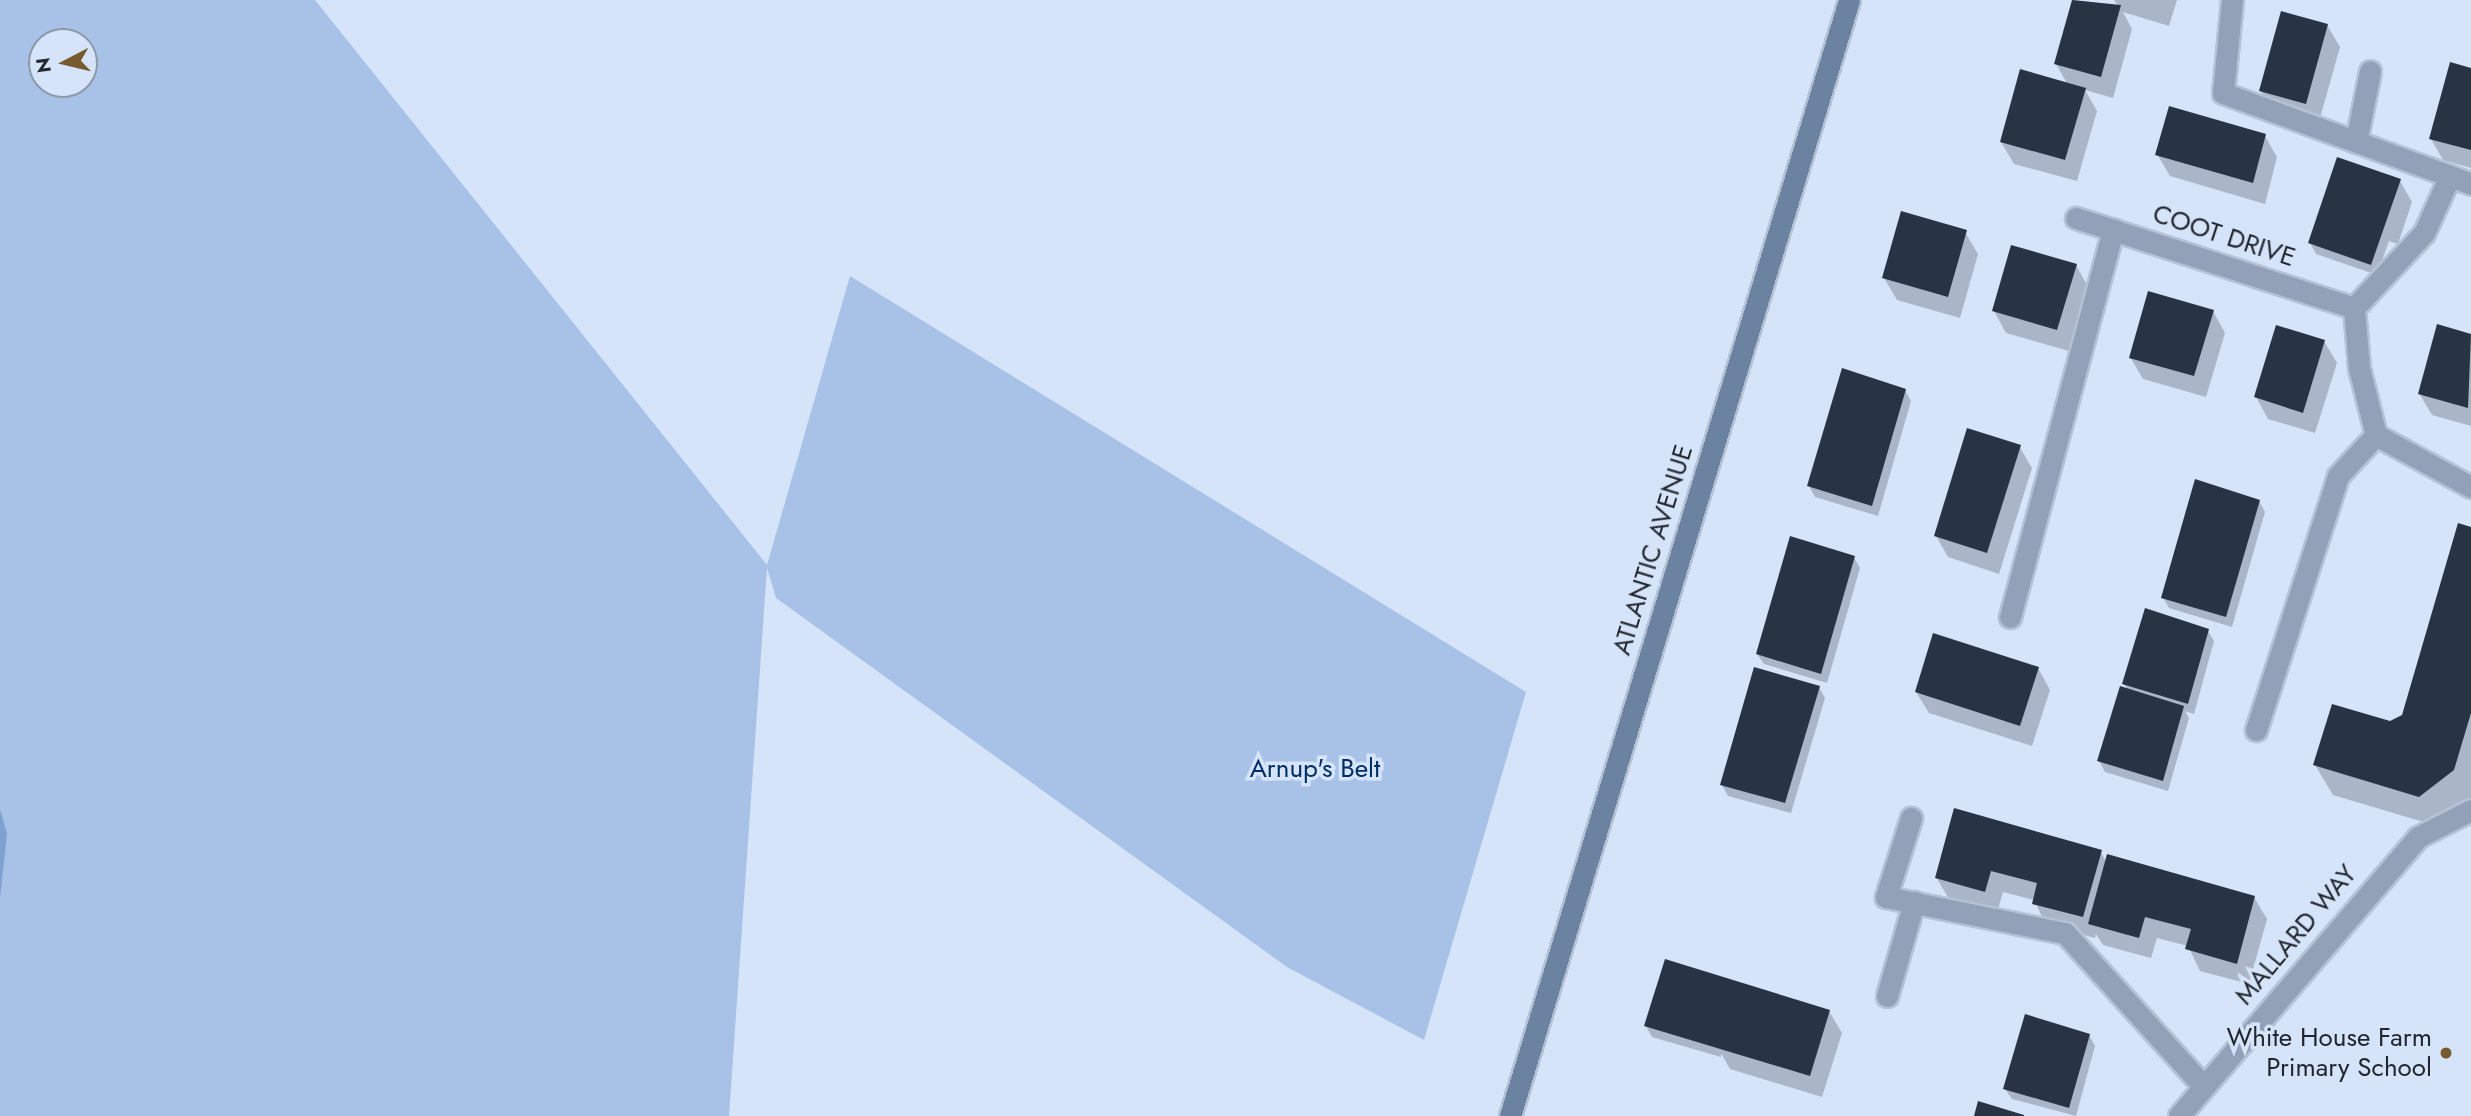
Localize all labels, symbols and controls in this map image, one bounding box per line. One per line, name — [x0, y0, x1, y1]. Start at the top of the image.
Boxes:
north arrow — [28, 28, 98, 98]
text: N — [29, 56, 58, 75]
street label: COOT DRIVE — [2149, 198, 2299, 274]
street label: ATLANTIC AVENUE — [1606, 441, 1700, 659]
park label: Arnup's Belt — [1250, 753, 1380, 785]
street label: MALLARD WAY — [2229, 859, 2363, 1011]
place label: White House Farm Primary School — [2226, 1022, 2432, 1084]
marker: White House Farm Primary School — [2438, 1045, 2454, 1061]

